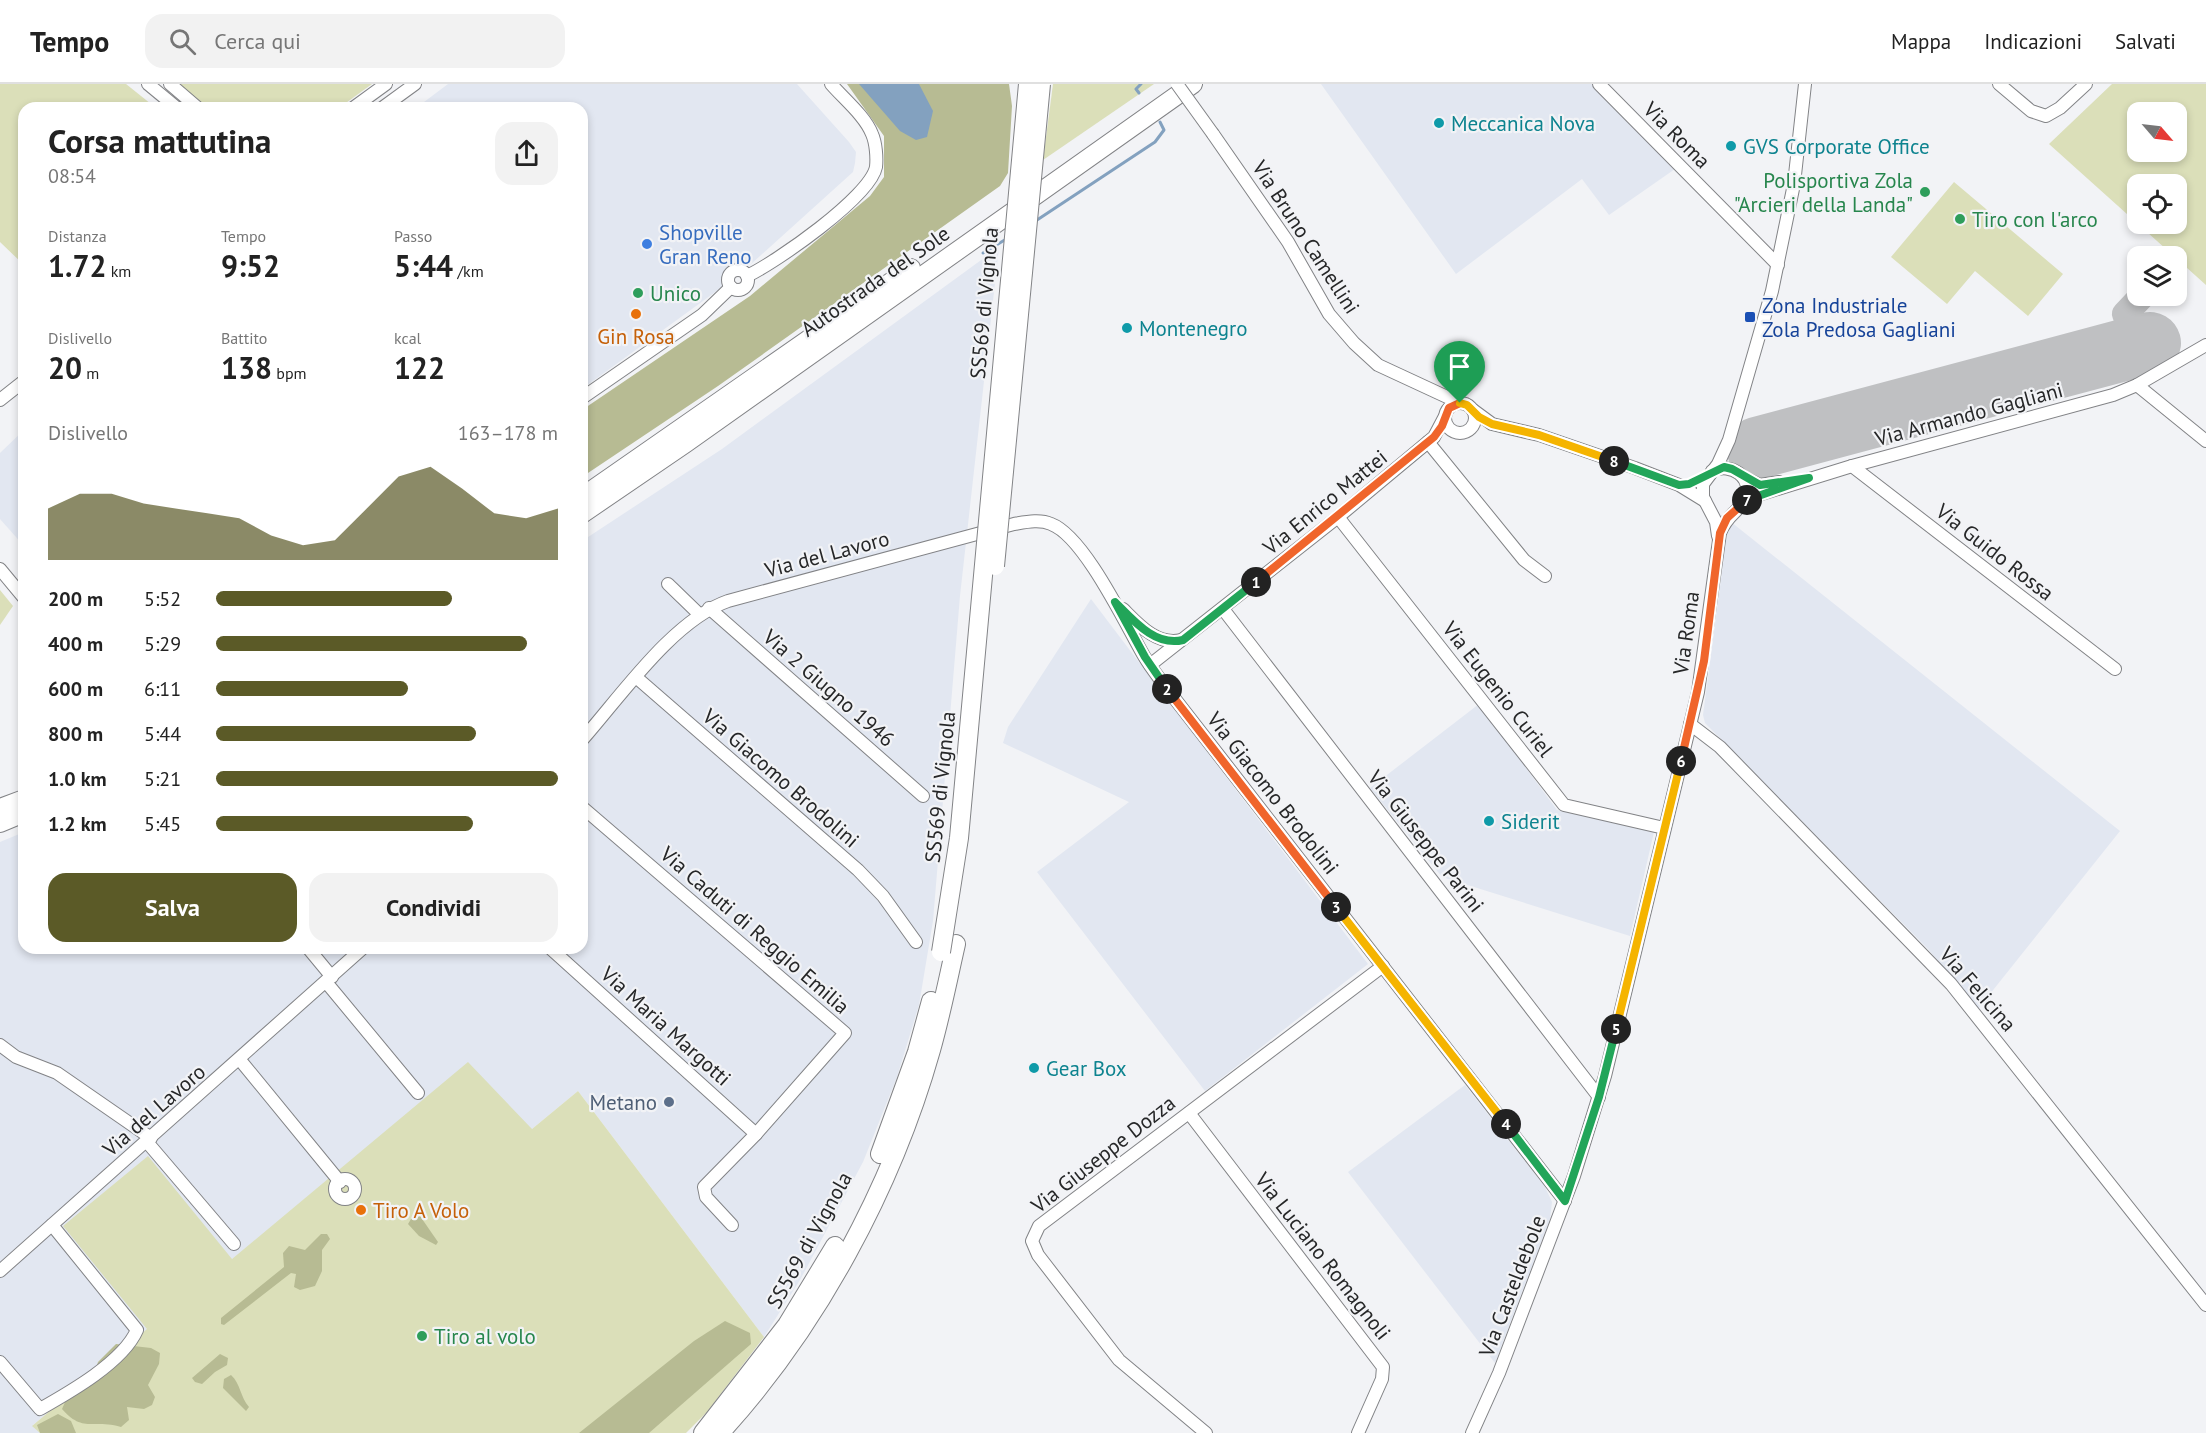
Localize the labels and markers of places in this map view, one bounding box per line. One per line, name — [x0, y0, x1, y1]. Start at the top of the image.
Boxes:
place label: Meccanica Nova — [1451, 110, 1595, 137]
marker: Meccanica Nova — [1432, 116, 1446, 130]
place label: GVS Corporate Office — [1743, 133, 1930, 160]
marker: GVS Corporate Office — [1724, 139, 1738, 153]
place label: Polisportiva Zola "Arcieri della Landa" — [1734, 167, 1913, 218]
marker: Polisportiva Zola "Arcieri della Landa" — [1918, 185, 1932, 199]
place label: Tiro con l'arco — [1972, 206, 2098, 233]
marker: Tiro con l'arco — [1953, 212, 1967, 226]
place label: Shopville Gran Reno — [659, 219, 751, 270]
marker: Shopville Gran Reno — [640, 237, 654, 251]
place label: Unico — [650, 280, 701, 307]
marker: Unico — [631, 286, 645, 300]
place label: Zona Industriale Zola Predosa Gagliani — [1762, 292, 1956, 343]
marker: Gin Rosa — [629, 307, 643, 321]
marker: Zona Industriale Zola Predosa Gagliani — [1743, 310, 1757, 324]
place label: Montenegro — [1139, 315, 1248, 342]
marker: Montenegro — [1120, 321, 1134, 335]
place label: Gin Rosa — [597, 323, 675, 350]
pin — [1434, 341, 1485, 403]
pin: 8 — [1599, 446, 1629, 476]
pin: 7 — [1732, 485, 1762, 515]
pin: 1 — [1241, 567, 1271, 597]
pin: 2 — [1152, 674, 1182, 704]
pin: 6 — [1666, 746, 1696, 776]
place label: Siderit — [1501, 808, 1560, 835]
marker: Siderit — [1482, 814, 1496, 828]
pin: 3 — [1321, 892, 1351, 922]
pin: 5 — [1601, 1014, 1631, 1044]
place label: Gear Box — [1046, 1055, 1127, 1082]
marker: Gear Box — [1027, 1061, 1041, 1075]
place label: Metano — [589, 1089, 657, 1116]
marker: Metano — [662, 1095, 676, 1109]
pin: 4 — [1491, 1109, 1521, 1139]
place label: Tiro A Volo — [373, 1197, 469, 1224]
marker: Tiro A Volo — [354, 1203, 368, 1217]
place label: Tiro al volo — [434, 1323, 536, 1350]
marker: Tiro al volo — [415, 1329, 429, 1343]

